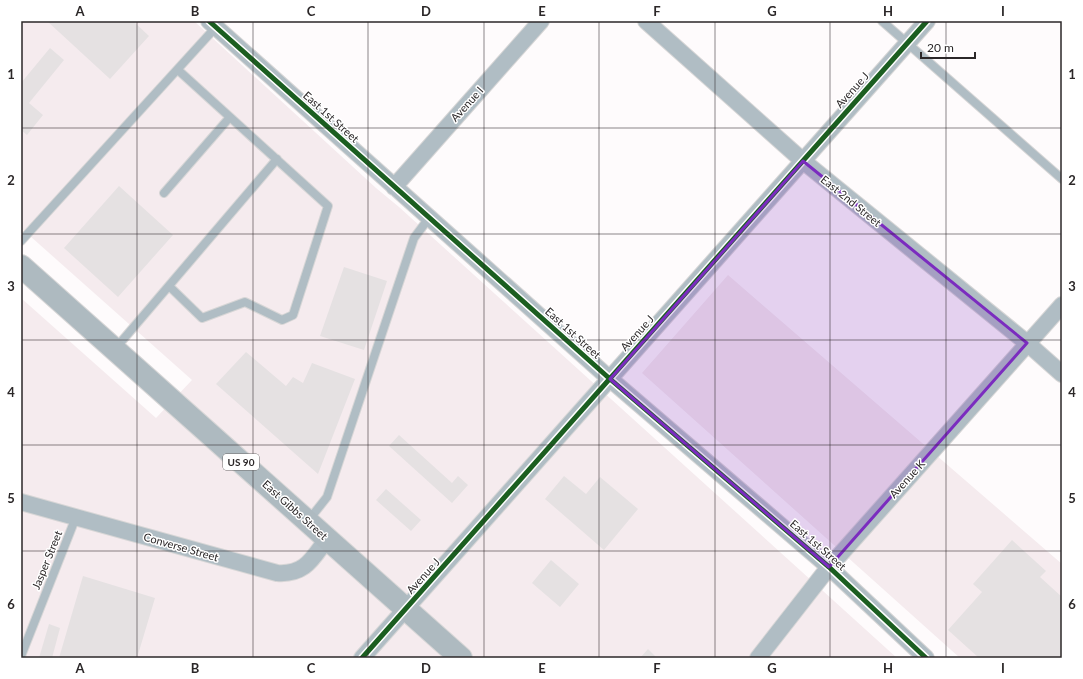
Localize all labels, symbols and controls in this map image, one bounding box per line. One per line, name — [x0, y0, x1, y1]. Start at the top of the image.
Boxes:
text: A — [74, 3, 85, 19]
text: B — [191, 3, 200, 19]
text: C — [307, 3, 316, 19]
text: D — [421, 3, 431, 19]
text: E — [538, 3, 546, 19]
text: F — [653, 3, 661, 19]
text: G — [767, 3, 777, 19]
text: H — [883, 3, 893, 19]
text: I — [1001, 3, 1005, 19]
scale bar — [921, 34, 975, 60]
text: 20 m — [927, 40, 954, 55]
text: 1 — [7, 66, 15, 82]
text: 1 — [1068, 66, 1076, 82]
street label: Avenue J — [832, 69, 871, 110]
street label: Avenue I — [448, 84, 486, 124]
street label: East 1st Street — [301, 88, 362, 145]
text: 2 — [7, 172, 15, 188]
street label: East 2nd Street — [819, 172, 884, 229]
text: 2 — [1068, 172, 1076, 188]
text: 3 — [7, 278, 15, 294]
text: 3 — [1068, 278, 1076, 294]
street label: East 1st Street — [543, 304, 604, 361]
street label: Avenue J — [617, 312, 656, 353]
text: 4 — [7, 384, 15, 400]
text: 4 — [1068, 384, 1076, 400]
road number: US 90 — [223, 454, 259, 470]
street label: Avenue K — [886, 457, 927, 500]
street label: East Gibbs Street — [260, 477, 330, 542]
text: 5 — [7, 490, 15, 506]
text: 5 — [1068, 490, 1076, 506]
street label: East 1st Street — [788, 517, 849, 573]
street label: Jasper Street — [29, 528, 64, 591]
street label: Converse Street — [142, 530, 220, 563]
street label: Avenue J — [403, 555, 442, 596]
text: 6 — [7, 596, 15, 612]
text: 6 — [1068, 596, 1076, 612]
text: A — [74, 660, 85, 676]
text: B — [191, 660, 200, 676]
text: C — [307, 660, 316, 676]
text: D — [421, 660, 431, 676]
text: E — [538, 660, 546, 676]
text: F — [653, 660, 661, 676]
text: G — [767, 660, 777, 676]
text: H — [883, 660, 893, 676]
text: I — [1001, 660, 1005, 676]

